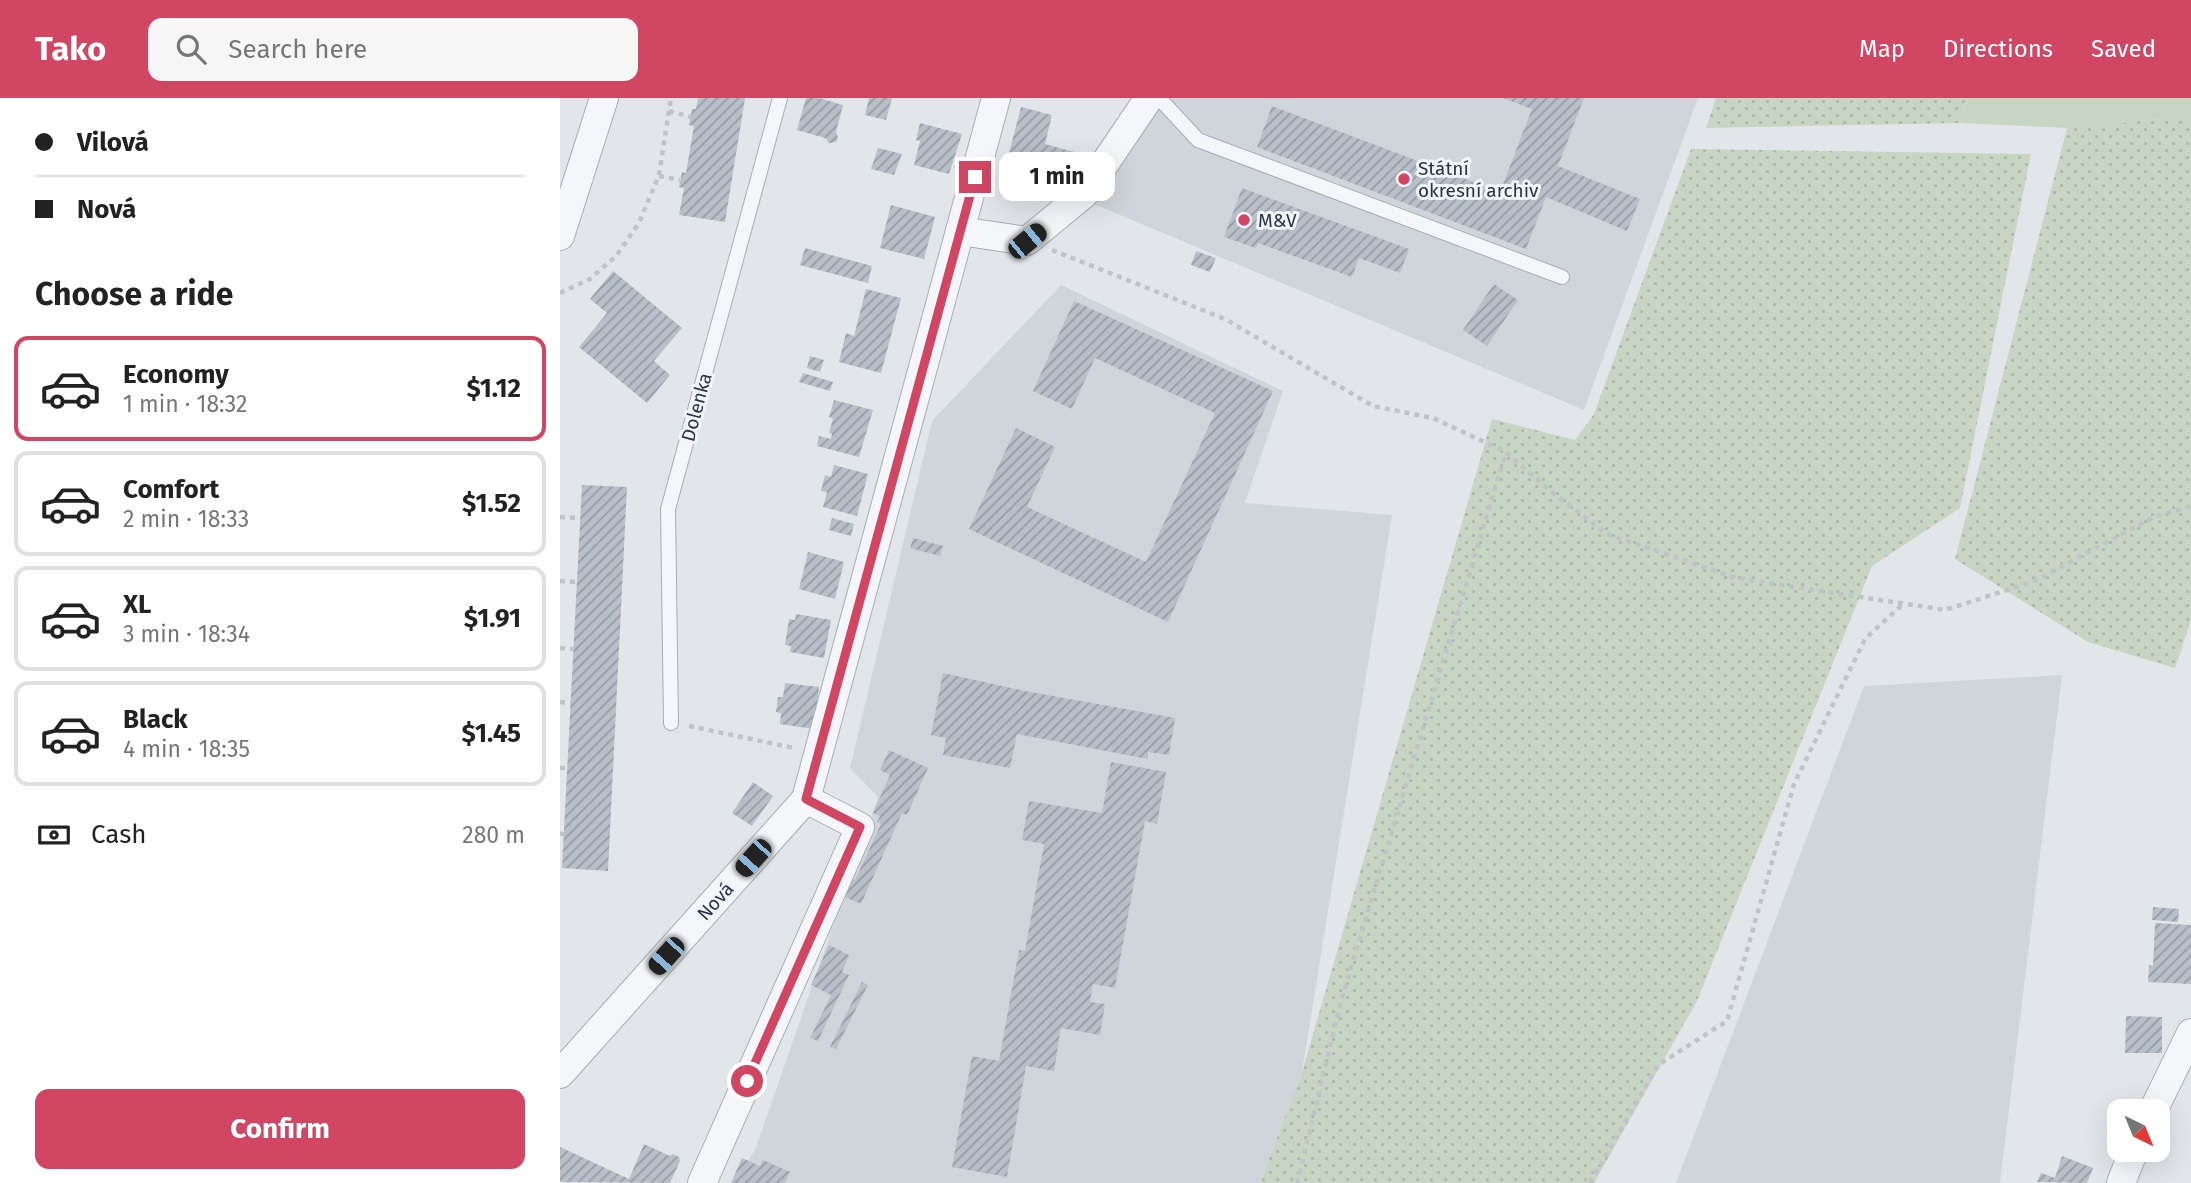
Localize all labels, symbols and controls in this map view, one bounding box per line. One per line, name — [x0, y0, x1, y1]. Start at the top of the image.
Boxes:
search box — [148, 18, 638, 81]
text: Tako — [35, 29, 106, 69]
icon: search — [172, 30, 210, 68]
text: Search here — [228, 34, 367, 65]
text: Map — [1859, 35, 1905, 63]
text: Directions — [1943, 35, 2053, 63]
text: Saved — [2091, 35, 2156, 63]
text: Vilová — [77, 127, 149, 158]
callout: 1 min — [1000, 153, 1115, 202]
place label: Státní okresní archiv — [1418, 157, 1539, 202]
route end — [959, 161, 991, 193]
text: 1 min — [1029, 162, 1085, 190]
marker: Státní okresní archiv — [1396, 171, 1412, 187]
text: Nová — [77, 194, 136, 225]
place label: M&V — [1258, 209, 1297, 232]
marker: M&V — [1236, 212, 1252, 228]
car — [1005, 220, 1050, 262]
text: Choose a ride — [35, 275, 233, 313]
icon: car — [39, 357, 102, 420]
text: Economy — [123, 359, 229, 390]
street label: Dolenka — [676, 370, 717, 444]
text: $1.12 — [466, 373, 521, 404]
text: 1 min · 18:32 — [123, 390, 247, 418]
icon: car — [39, 472, 102, 535]
text: Comfort — [123, 474, 219, 505]
text: $1.52 — [462, 488, 521, 519]
text: 2 min · 18:33 — [123, 505, 249, 533]
icon: car — [39, 587, 102, 650]
text: XL — [123, 589, 151, 620]
text: $1.91 — [464, 603, 521, 634]
text: 3 min · 18:34 — [123, 620, 250, 648]
icon: car — [39, 702, 102, 765]
text: Black — [123, 704, 188, 735]
text: $1.45 — [462, 718, 521, 749]
text: 4 min · 18:35 — [123, 735, 250, 763]
icon: cash — [35, 816, 73, 854]
text: Cash — [91, 819, 147, 850]
text: 280 m — [462, 821, 525, 849]
car — [732, 835, 775, 881]
street label: Nová — [692, 878, 738, 925]
car — [645, 933, 688, 979]
route start — [731, 1065, 763, 1097]
button: Confirm — [35, 1089, 525, 1169]
north arrow — [2107, 1099, 2170, 1162]
map controls — [2107, 1099, 2170, 1162]

